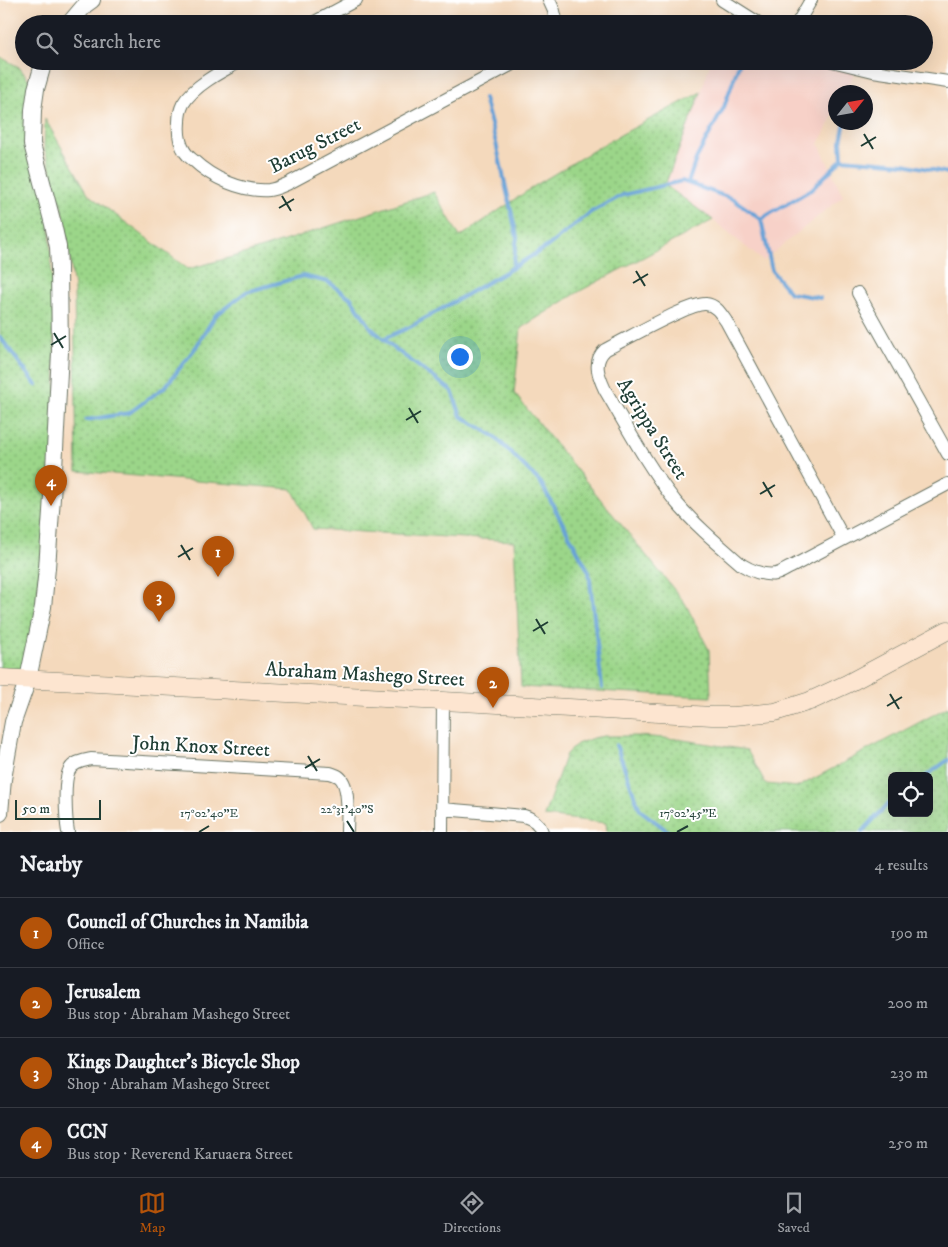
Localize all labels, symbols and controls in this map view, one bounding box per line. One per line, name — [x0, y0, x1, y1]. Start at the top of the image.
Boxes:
search box — [15, 15, 933, 70]
icon: search — [33, 29, 61, 57]
text: Search here — [73, 31, 161, 54]
north arrow — [828, 85, 873, 130]
street label: Barug Street — [265, 112, 365, 180]
your location — [447, 344, 473, 370]
street label: Agrippa Street — [611, 374, 693, 484]
pin: 4 — [35, 465, 67, 506]
pin: 1 — [202, 536, 234, 577]
pin: 3 — [143, 581, 175, 622]
street label: Abraham Mashego Street — [265, 657, 465, 693]
pin: 2 — [477, 667, 509, 708]
street label: John Knox Street — [129, 731, 271, 763]
map controls — [888, 772, 933, 817]
button: locate — [888, 772, 933, 817]
scale bar — [15, 797, 101, 820]
text: 50 m — [22, 800, 50, 818]
text: 22°31'40"S — [320, 802, 374, 817]
text: 17°02'40"E — [180, 806, 238, 821]
text: 17°02'45"E — [659, 806, 717, 821]
text: Nearby — [20, 852, 82, 878]
text: 4 results — [875, 855, 928, 875]
text: Council of Churches in Namibia — [67, 911, 308, 934]
text: 1 — [33, 923, 39, 943]
text: 190 m — [890, 923, 928, 943]
text: Office — [67, 934, 104, 954]
text: Jerusalem — [67, 981, 141, 1004]
text: 2 — [32, 993, 40, 1013]
text: 200 m — [887, 993, 928, 1013]
text: Bus stop · Abraham Mashego Street — [67, 1004, 290, 1024]
text: Kings Daughter's Bicycle Shop — [67, 1051, 300, 1074]
text: 3 — [33, 1063, 39, 1083]
text: 230 m — [890, 1063, 928, 1083]
text: Shop · Abraham Mashego Street — [67, 1074, 270, 1094]
text: CCN — [67, 1121, 108, 1144]
text: 4 — [31, 1133, 41, 1153]
text: 250 m — [888, 1133, 928, 1153]
text: Bus stop · Reverend Karuaera Street — [67, 1144, 293, 1164]
tab: Map — [138, 1189, 166, 1237]
tab: Directions — [443, 1189, 501, 1237]
tab: Saved — [778, 1189, 810, 1237]

